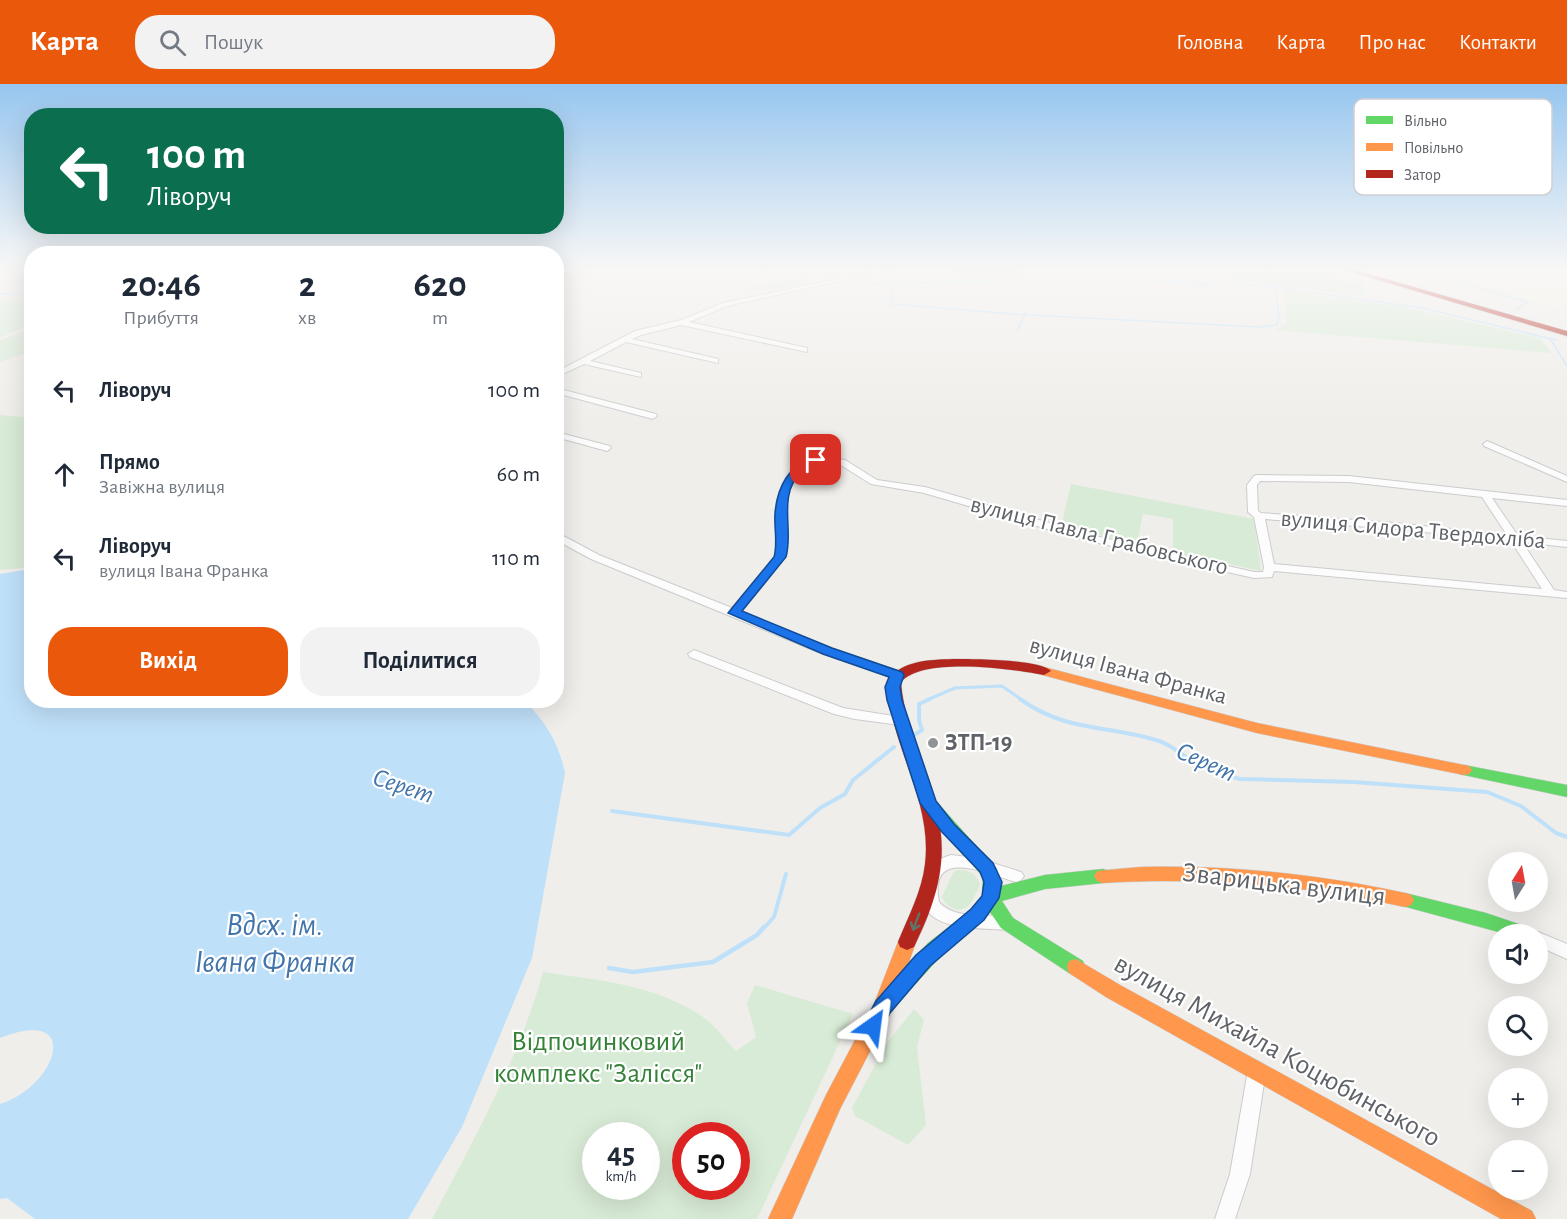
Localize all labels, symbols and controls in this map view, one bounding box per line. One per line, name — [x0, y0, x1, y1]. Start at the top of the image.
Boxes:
search box — [135, 15, 555, 69]
icon: search — [156, 26, 189, 59]
text: Карта — [30, 28, 99, 56]
text: Пошук — [204, 31, 263, 53]
text: Головна — [1176, 32, 1243, 53]
text: Карта — [1276, 32, 1326, 53]
text: Про нас — [1359, 32, 1426, 53]
text: Контакти — [1459, 32, 1537, 53]
legend — [1354, 99, 1552, 195]
text: Вільно — [1404, 113, 1447, 129]
icon: left — [48, 132, 126, 210]
text: 100 m — [147, 134, 246, 176]
text: Повільно — [1404, 140, 1463, 156]
text: Затор — [1404, 167, 1441, 183]
text: Ліворуч — [147, 183, 232, 210]
text: 20:46 — [121, 267, 201, 303]
text: 2 — [299, 267, 316, 303]
text: 620 — [414, 267, 467, 303]
text: Прибуття — [123, 308, 199, 328]
text: хв — [298, 308, 316, 328]
text: m — [432, 308, 448, 328]
icon: left — [48, 374, 81, 407]
text: Ліворуч — [99, 379, 172, 401]
text: 100 m — [488, 379, 540, 401]
pin — [790, 434, 841, 485]
icon: arrive — [799, 443, 832, 476]
text: Прямо — [99, 451, 160, 473]
icon: ahead — [48, 458, 81, 491]
text: 60 m — [497, 463, 540, 485]
text: Завіжна вулиця — [99, 477, 225, 497]
street label: вулиця Павла Грабовського — [968, 492, 1230, 580]
street label: вулиця Сидора Твердохліба — [1279, 506, 1547, 554]
text: Ліворуч — [99, 535, 172, 557]
icon: left — [48, 542, 81, 575]
text: 110 m — [492, 547, 540, 569]
text: вулиця Івана Франка — [99, 561, 269, 581]
button: Вихід — [48, 627, 288, 696]
button: Поділитися — [300, 627, 540, 696]
street label: вулиця Івана Франка — [1027, 633, 1229, 709]
place label: ЗТП-19 — [945, 731, 1012, 755]
marker: ЗТП-19 — [926, 736, 940, 750]
water label: Серет — [1172, 737, 1240, 787]
water label: Серет — [369, 764, 437, 808]
north arrow — [1488, 852, 1548, 912]
map controls — [1488, 852, 1548, 1200]
street label: Зварицька вулиця — [1181, 859, 1387, 911]
water label: Вдсх. ім. Івана Франка — [195, 909, 355, 979]
one-way arrow — [910, 912, 921, 930]
button: sound — [1488, 924, 1548, 984]
street label: вулиця Михайла Коцюбинського — [1109, 949, 1445, 1153]
position arrow — [841, 994, 905, 1058]
button: search — [1488, 996, 1548, 1056]
park label: Відпочинковий комплекс "Залісся" — [494, 1028, 702, 1088]
button: + — [1488, 1068, 1548, 1128]
speed limit sign: 50 — [672, 1122, 750, 1200]
text: 45 — [607, 1139, 635, 1169]
button: − — [1488, 1140, 1548, 1200]
text: km/h — [606, 1169, 636, 1184]

